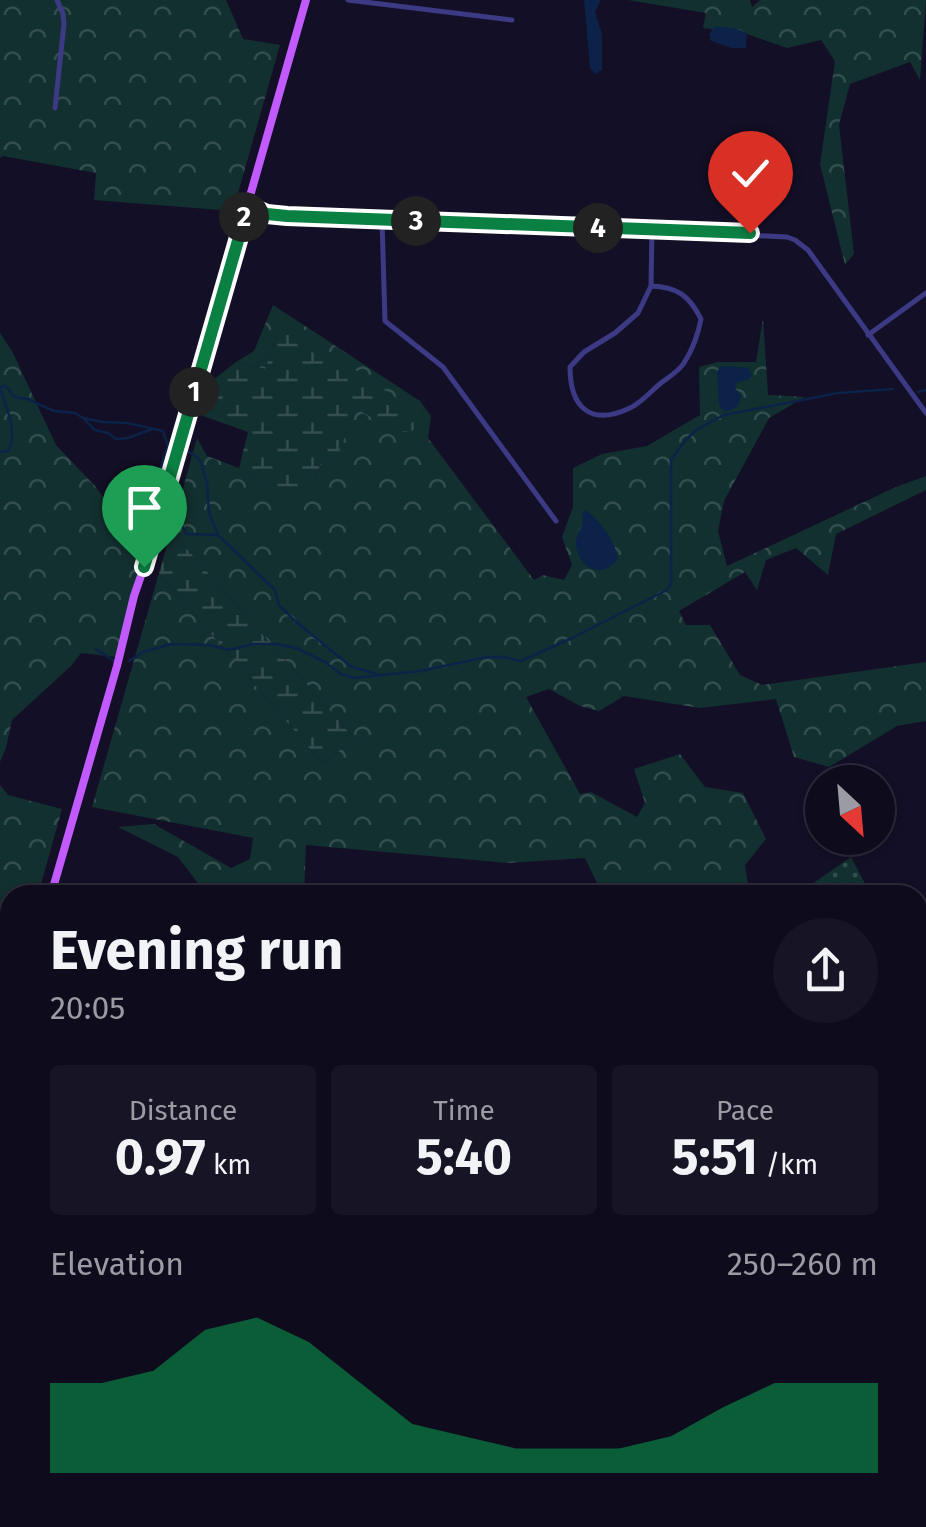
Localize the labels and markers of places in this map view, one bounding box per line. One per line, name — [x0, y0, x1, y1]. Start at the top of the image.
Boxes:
pin — [708, 131, 793, 234]
pin: 2 — [219, 192, 269, 242]
pin: 3 — [391, 196, 441, 246]
pin: 4 — [573, 203, 623, 253]
pin: 1 — [169, 367, 219, 417]
pin — [102, 465, 187, 568]

